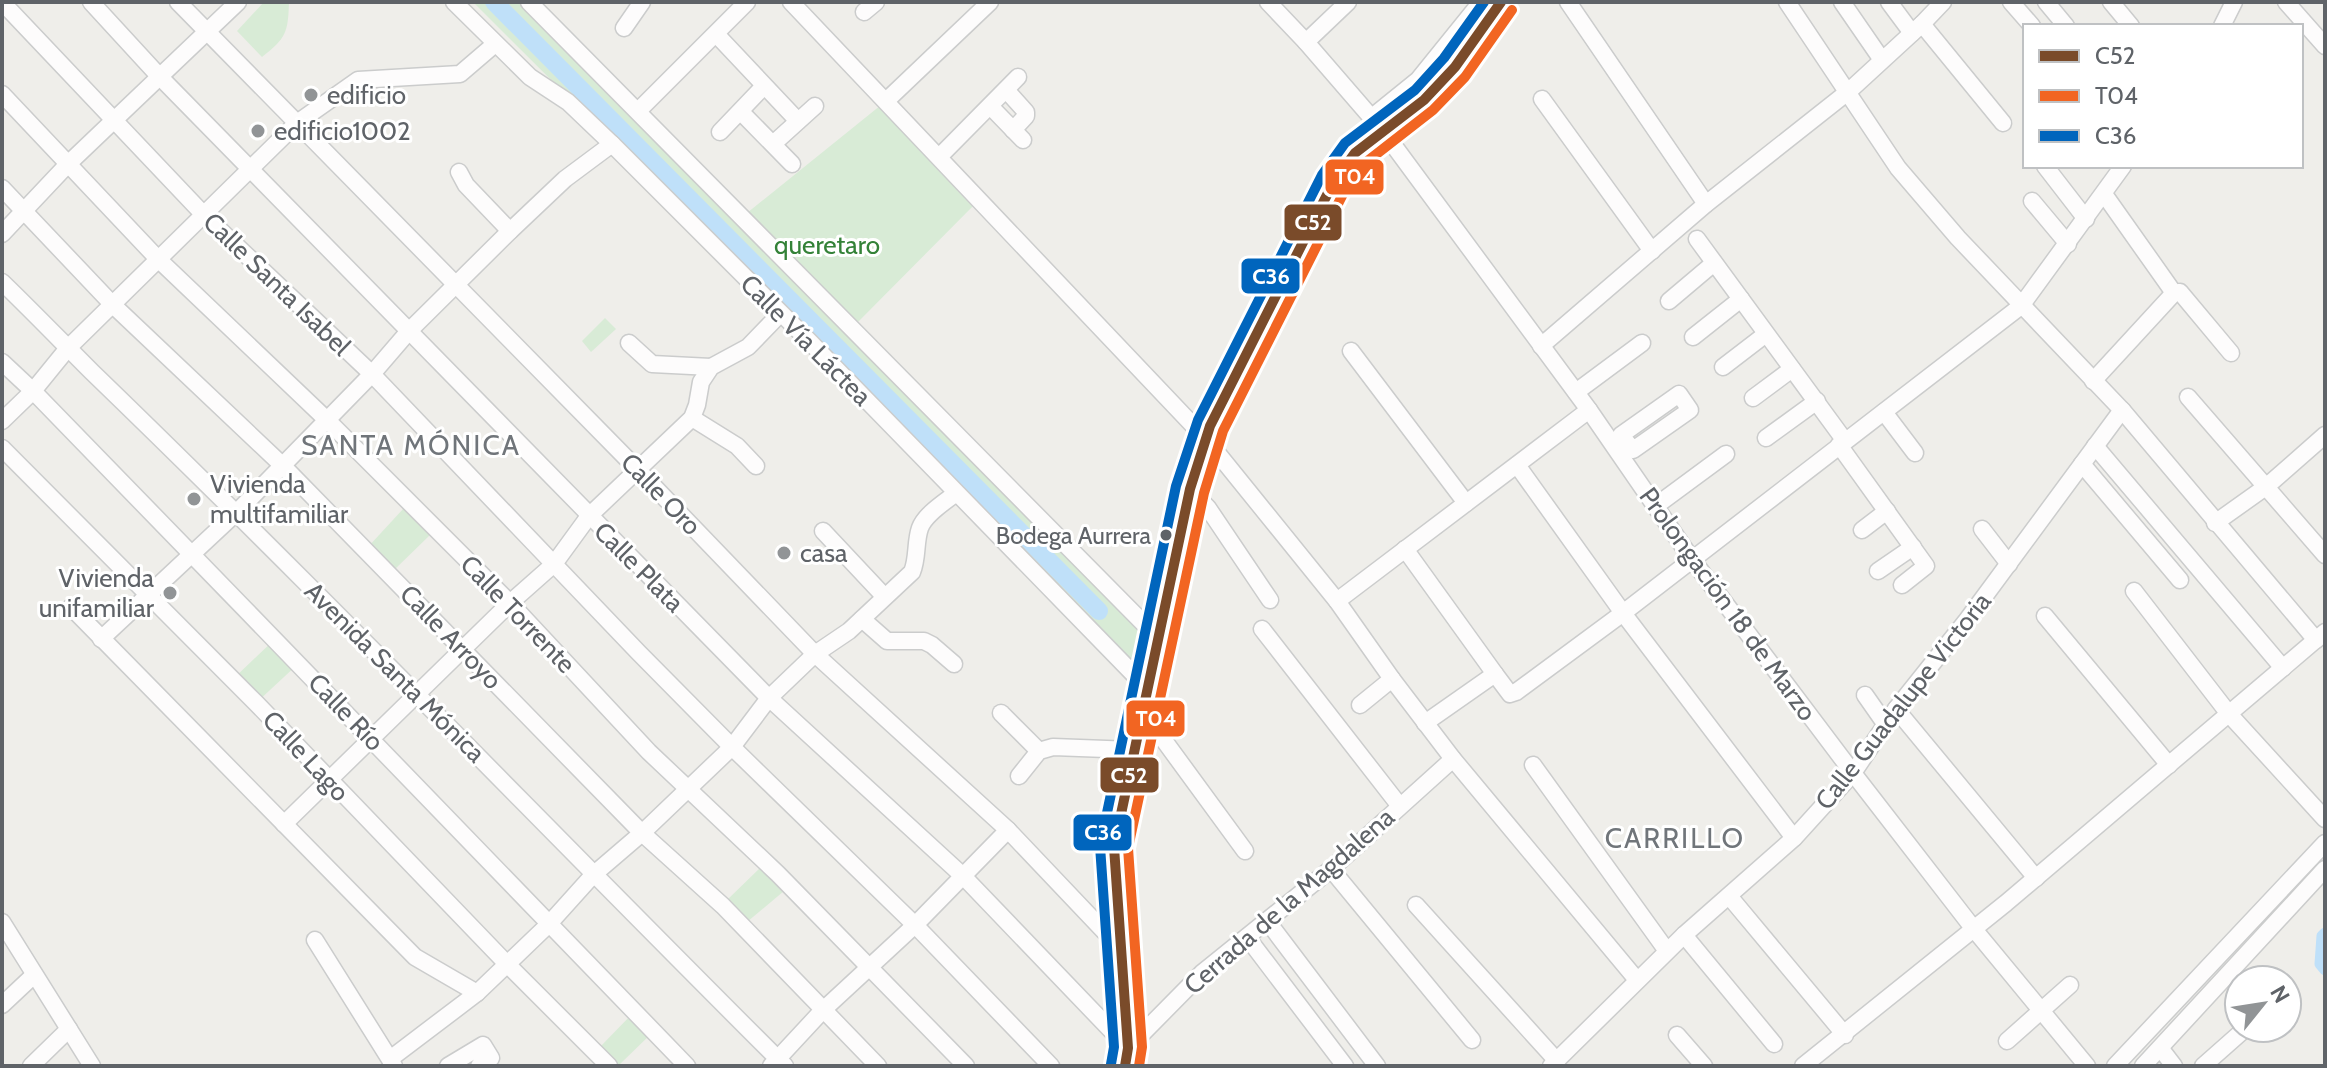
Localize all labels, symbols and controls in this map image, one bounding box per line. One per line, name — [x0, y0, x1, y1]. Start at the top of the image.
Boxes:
legend — [2023, 24, 2303, 168]
text: C52 — [2095, 41, 2135, 70]
place label: edificio — [327, 79, 406, 111]
text: T04 — [2095, 81, 2138, 110]
marker: edificio — [302, 86, 320, 104]
place label: edificio1002 — [274, 115, 411, 147]
text: C36 — [2095, 121, 2136, 150]
marker: edificio1002 — [249, 122, 267, 140]
line badge: T04 — [1324, 158, 1385, 196]
text: T04 — [1334, 163, 1376, 190]
line badge: C52 — [1283, 203, 1343, 242]
street label: Calle Santa Isabel — [197, 206, 357, 362]
text: C52 — [1295, 209, 1331, 236]
park label: queretaro — [774, 229, 880, 261]
line badge: C36 — [1240, 257, 1301, 295]
text: C36 — [1252, 263, 1290, 290]
street label: Calle Vía Láctea — [734, 268, 879, 413]
district label: SANTA MÓNICA — [301, 428, 521, 462]
street label: Calle Oro — [614, 446, 708, 542]
place label: Vivienda multifamiliar — [210, 468, 349, 530]
street label: Prolongación 18 de Marzo — [1633, 481, 1823, 727]
marker: Vivienda multifamiliar — [185, 490, 203, 508]
street label: Calle Plata — [587, 515, 691, 619]
place label: Bodega Aurrera — [996, 521, 1151, 550]
marker: Bodega Aurrera — [1158, 527, 1174, 543]
place label: casa — [800, 537, 848, 569]
marker: casa — [775, 544, 793, 562]
street label: Calle Torrente — [454, 548, 582, 680]
place label: Vivienda unifamiliar — [39, 562, 155, 624]
street label: Avenida Santa Mónica — [298, 575, 492, 769]
street label: Calle Arroyo — [393, 578, 509, 696]
marker: Vivienda unifamiliar — [161, 584, 179, 602]
street label: Calle Guadalupe Victoria — [1808, 586, 1998, 816]
street label: Calle Río — [301, 667, 391, 757]
line badge: T04 — [1125, 699, 1186, 738]
street label: Calle Lago — [256, 704, 356, 808]
text: T04 — [1135, 705, 1177, 732]
line badge: C52 — [1099, 756, 1160, 794]
text: C52 — [1111, 762, 1147, 789]
street label: Cerrada de la Magdalena — [1177, 801, 1401, 1001]
line badge: C36 — [1072, 813, 1133, 852]
text: C36 — [1084, 819, 1122, 846]
district label: CARRILLO — [1605, 821, 1745, 855]
north arrow — [2223, 964, 2303, 1044]
text: N — [2264, 981, 2295, 1008]

